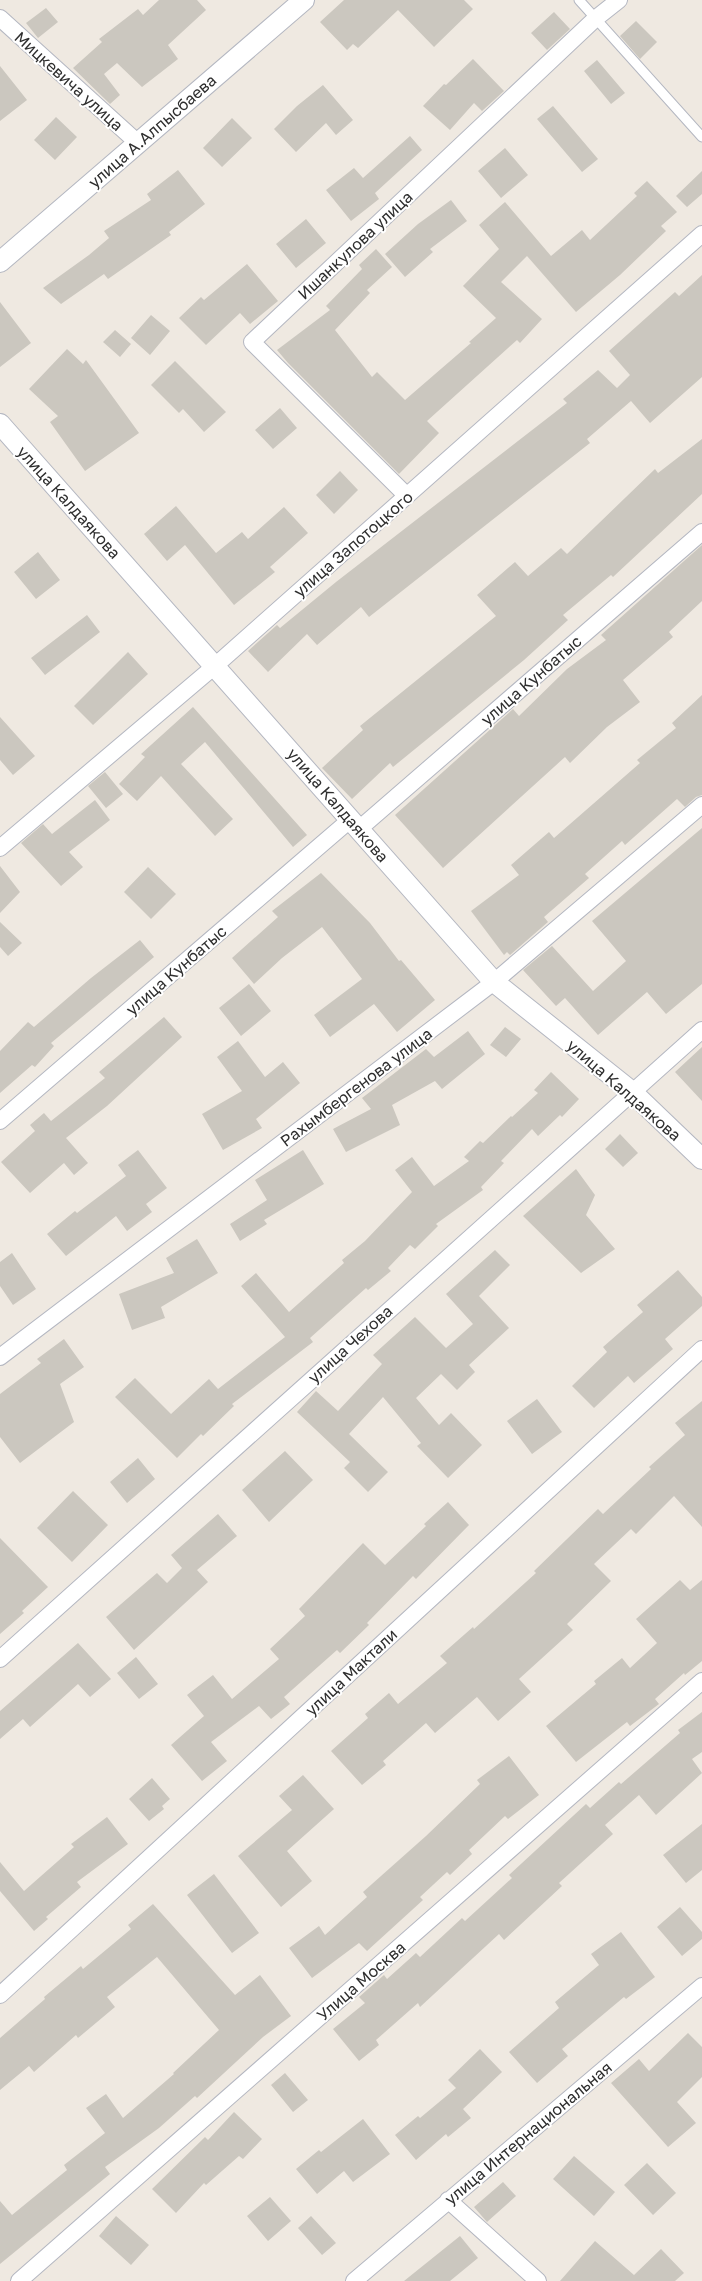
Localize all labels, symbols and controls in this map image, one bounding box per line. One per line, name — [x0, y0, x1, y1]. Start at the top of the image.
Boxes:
street label: Мицкевича улица — [11, 27, 127, 135]
street label: улица А.Алпысбаева — [84, 70, 220, 192]
street label: Ишанкулова улица — [293, 187, 417, 303]
street label: улица Калдаякова — [13, 441, 125, 563]
street label: улица Запотоцкого — [289, 487, 417, 601]
street label: улица Кунбатыс — [477, 631, 586, 729]
street label: улица Калдаякова — [283, 744, 393, 866]
street label: улица Кунбатыс — [122, 921, 231, 1019]
street label: Рахымбергенова улица — [276, 1023, 436, 1151]
street label: улица Калдаякова — [563, 1035, 685, 1145]
street label: улица Чехова — [304, 1301, 396, 1387]
street label: улица Мактали — [301, 1624, 401, 1720]
street label: Улица Москва — [313, 1937, 409, 2025]
street label: улица Интернациональная — [440, 2057, 616, 2209]

